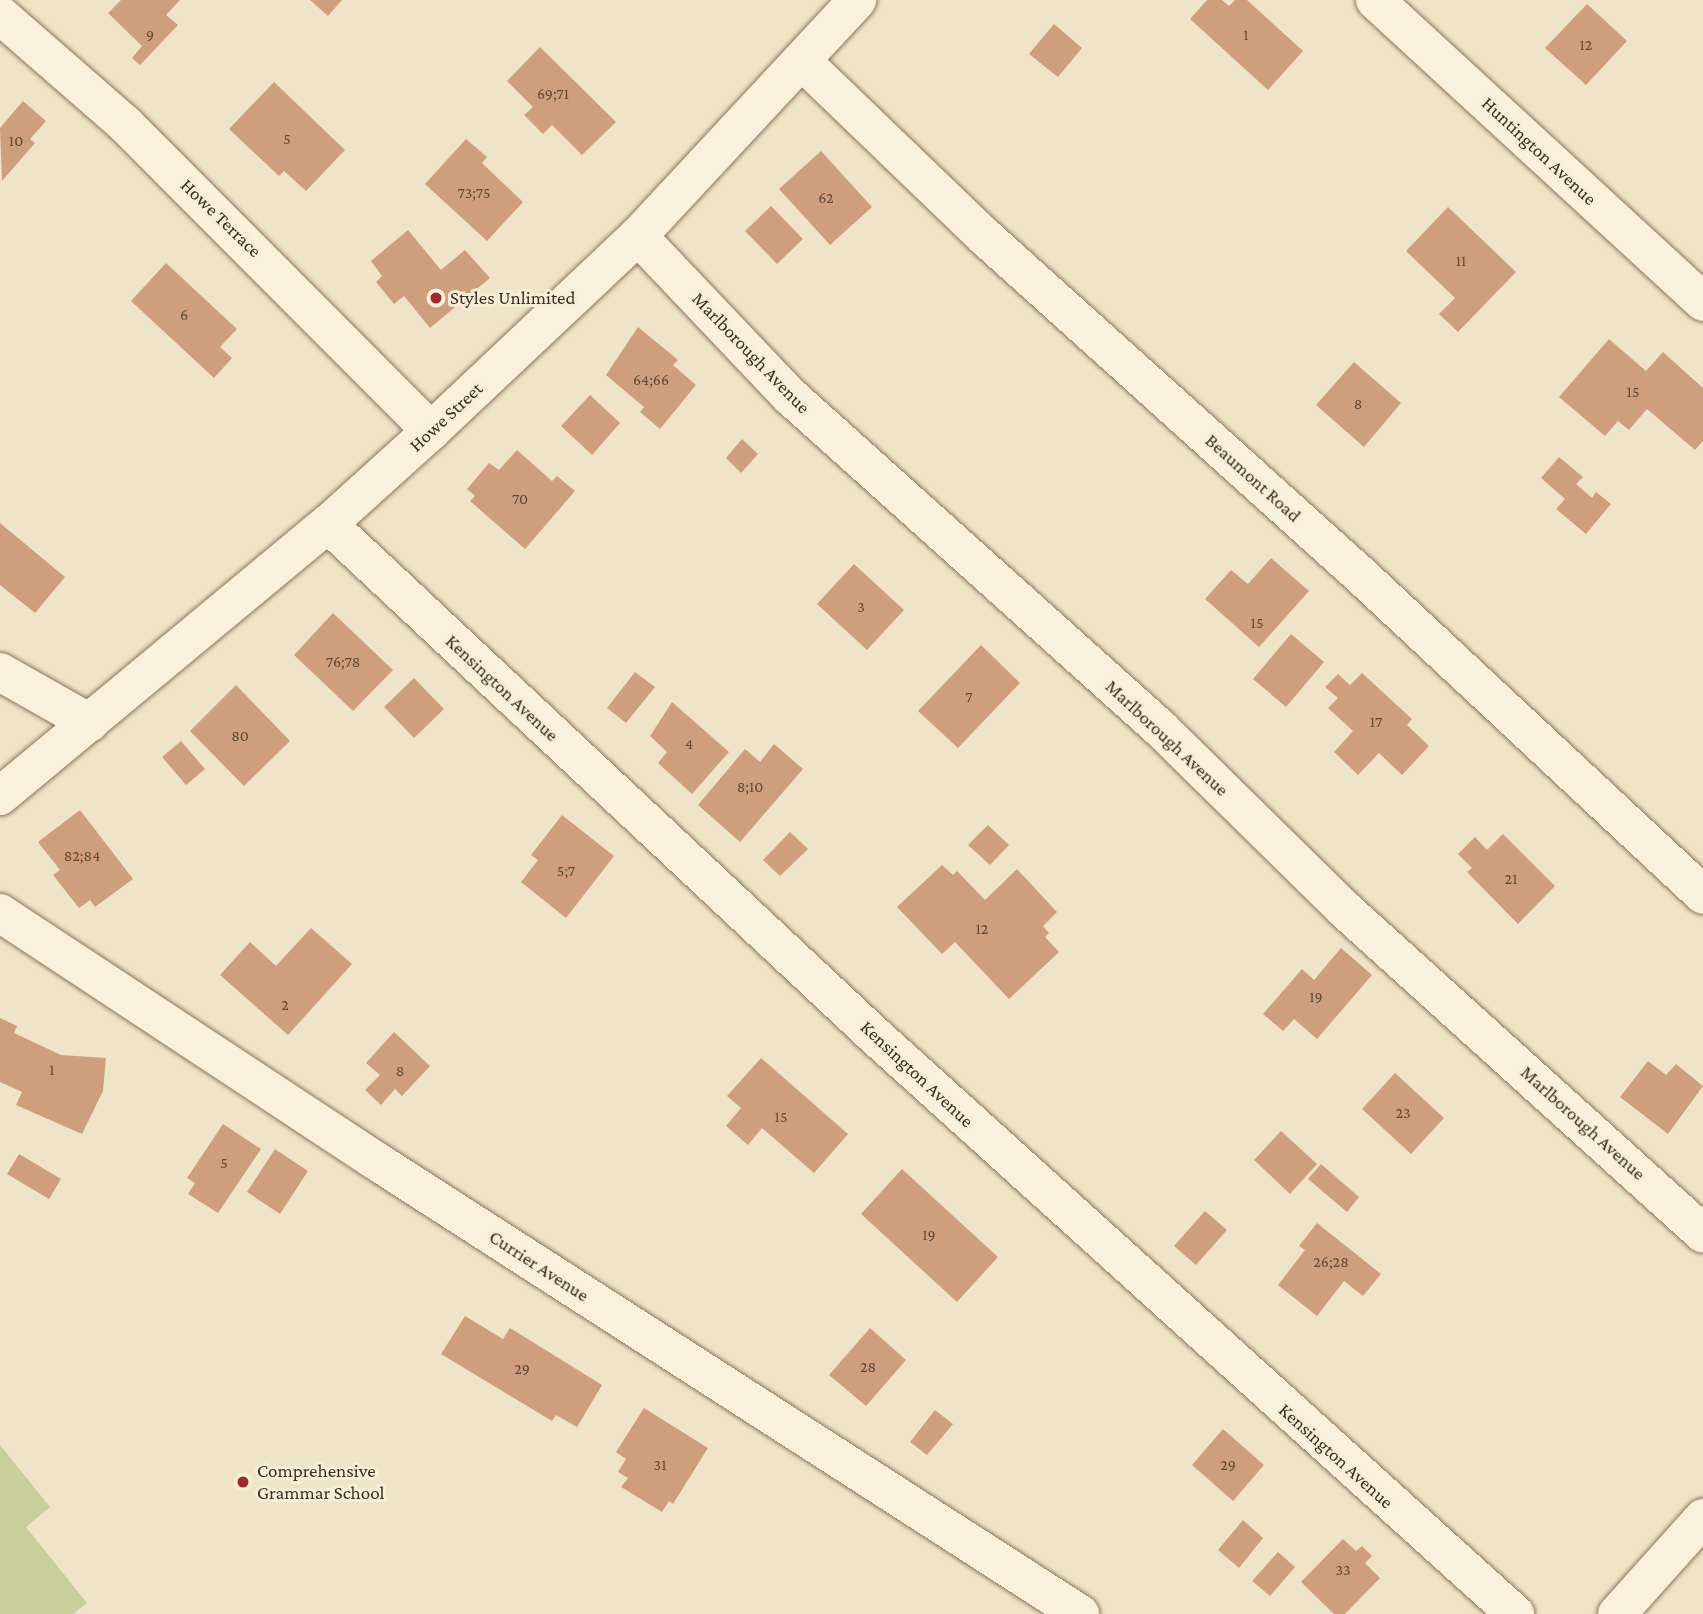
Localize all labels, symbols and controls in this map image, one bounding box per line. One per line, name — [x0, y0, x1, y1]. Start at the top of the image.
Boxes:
house number: 9 — [146, 25, 154, 45]
house number: 1 — [1243, 25, 1249, 45]
house number: 12 — [1580, 35, 1592, 55]
house number: 69;71 — [537, 84, 569, 104]
street label: Huntington Avenue — [1477, 92, 1601, 210]
house number: 5 — [283, 129, 291, 149]
house number: 10 — [9, 131, 23, 151]
street label: Howe Terrace — [176, 174, 266, 262]
house number: 73;75 — [457, 183, 490, 203]
house number: 62 — [818, 188, 834, 208]
house number: 11 — [1456, 251, 1466, 271]
place label: Styles Unlimited — [450, 287, 575, 309]
street label: Marlborough Avenue — [687, 287, 815, 419]
marker: Styles Unlimited — [428, 290, 444, 306]
house number: 6 — [180, 305, 188, 325]
house number: 64;66 — [633, 370, 669, 390]
street label: Howe Street — [405, 377, 487, 457]
house number: 15 — [1627, 382, 1639, 402]
house number: 8 — [1354, 394, 1362, 414]
street label: Beaumont Road — [1200, 429, 1306, 527]
house number: 70 — [512, 489, 528, 509]
house number: 3 — [857, 597, 865, 617]
house number: 15 — [1251, 613, 1263, 633]
street label: Kensington Avenue — [441, 630, 563, 746]
house number: 76;78 — [326, 652, 360, 672]
street label: Marlborough Avenue — [1101, 675, 1233, 801]
house number: 7 — [965, 687, 973, 707]
house number: 17 — [1370, 712, 1382, 732]
house number: 80 — [231, 726, 249, 746]
house number: 4 — [685, 734, 693, 754]
house number: 8;10 — [737, 777, 763, 797]
house number: 82;84 — [64, 846, 100, 866]
house number: 5;7 — [557, 861, 575, 881]
house number: 21 — [1505, 869, 1517, 889]
house number: 12 — [976, 919, 988, 939]
house number: 19 — [1309, 987, 1323, 1007]
house number: 2 — [281, 995, 289, 1015]
street label: Kensington Avenue — [856, 1016, 978, 1132]
house number: 1 — [49, 1060, 55, 1080]
house number: 8 — [396, 1061, 404, 1081]
street label: Marlborough Avenue — [1516, 1061, 1650, 1185]
house number: 23 — [1395, 1103, 1411, 1123]
house number: 15 — [775, 1107, 787, 1127]
house number: 5 — [220, 1153, 228, 1173]
street label: Currier Avenue — [485, 1225, 593, 1307]
house number: 19 — [922, 1225, 936, 1245]
house number: 26;28 — [1313, 1252, 1349, 1272]
house number: 28 — [860, 1357, 876, 1377]
house number: 29 — [514, 1359, 530, 1379]
street label: Kensington Avenue — [1274, 1399, 1398, 1513]
house number: 31 — [654, 1455, 666, 1475]
house number: 29 — [1220, 1455, 1236, 1475]
place label: Comprehensive Grammar School — [257, 1460, 385, 1504]
marker: Comprehensive Grammar School — [235, 1474, 251, 1490]
house number: 33 — [1335, 1560, 1351, 1580]

